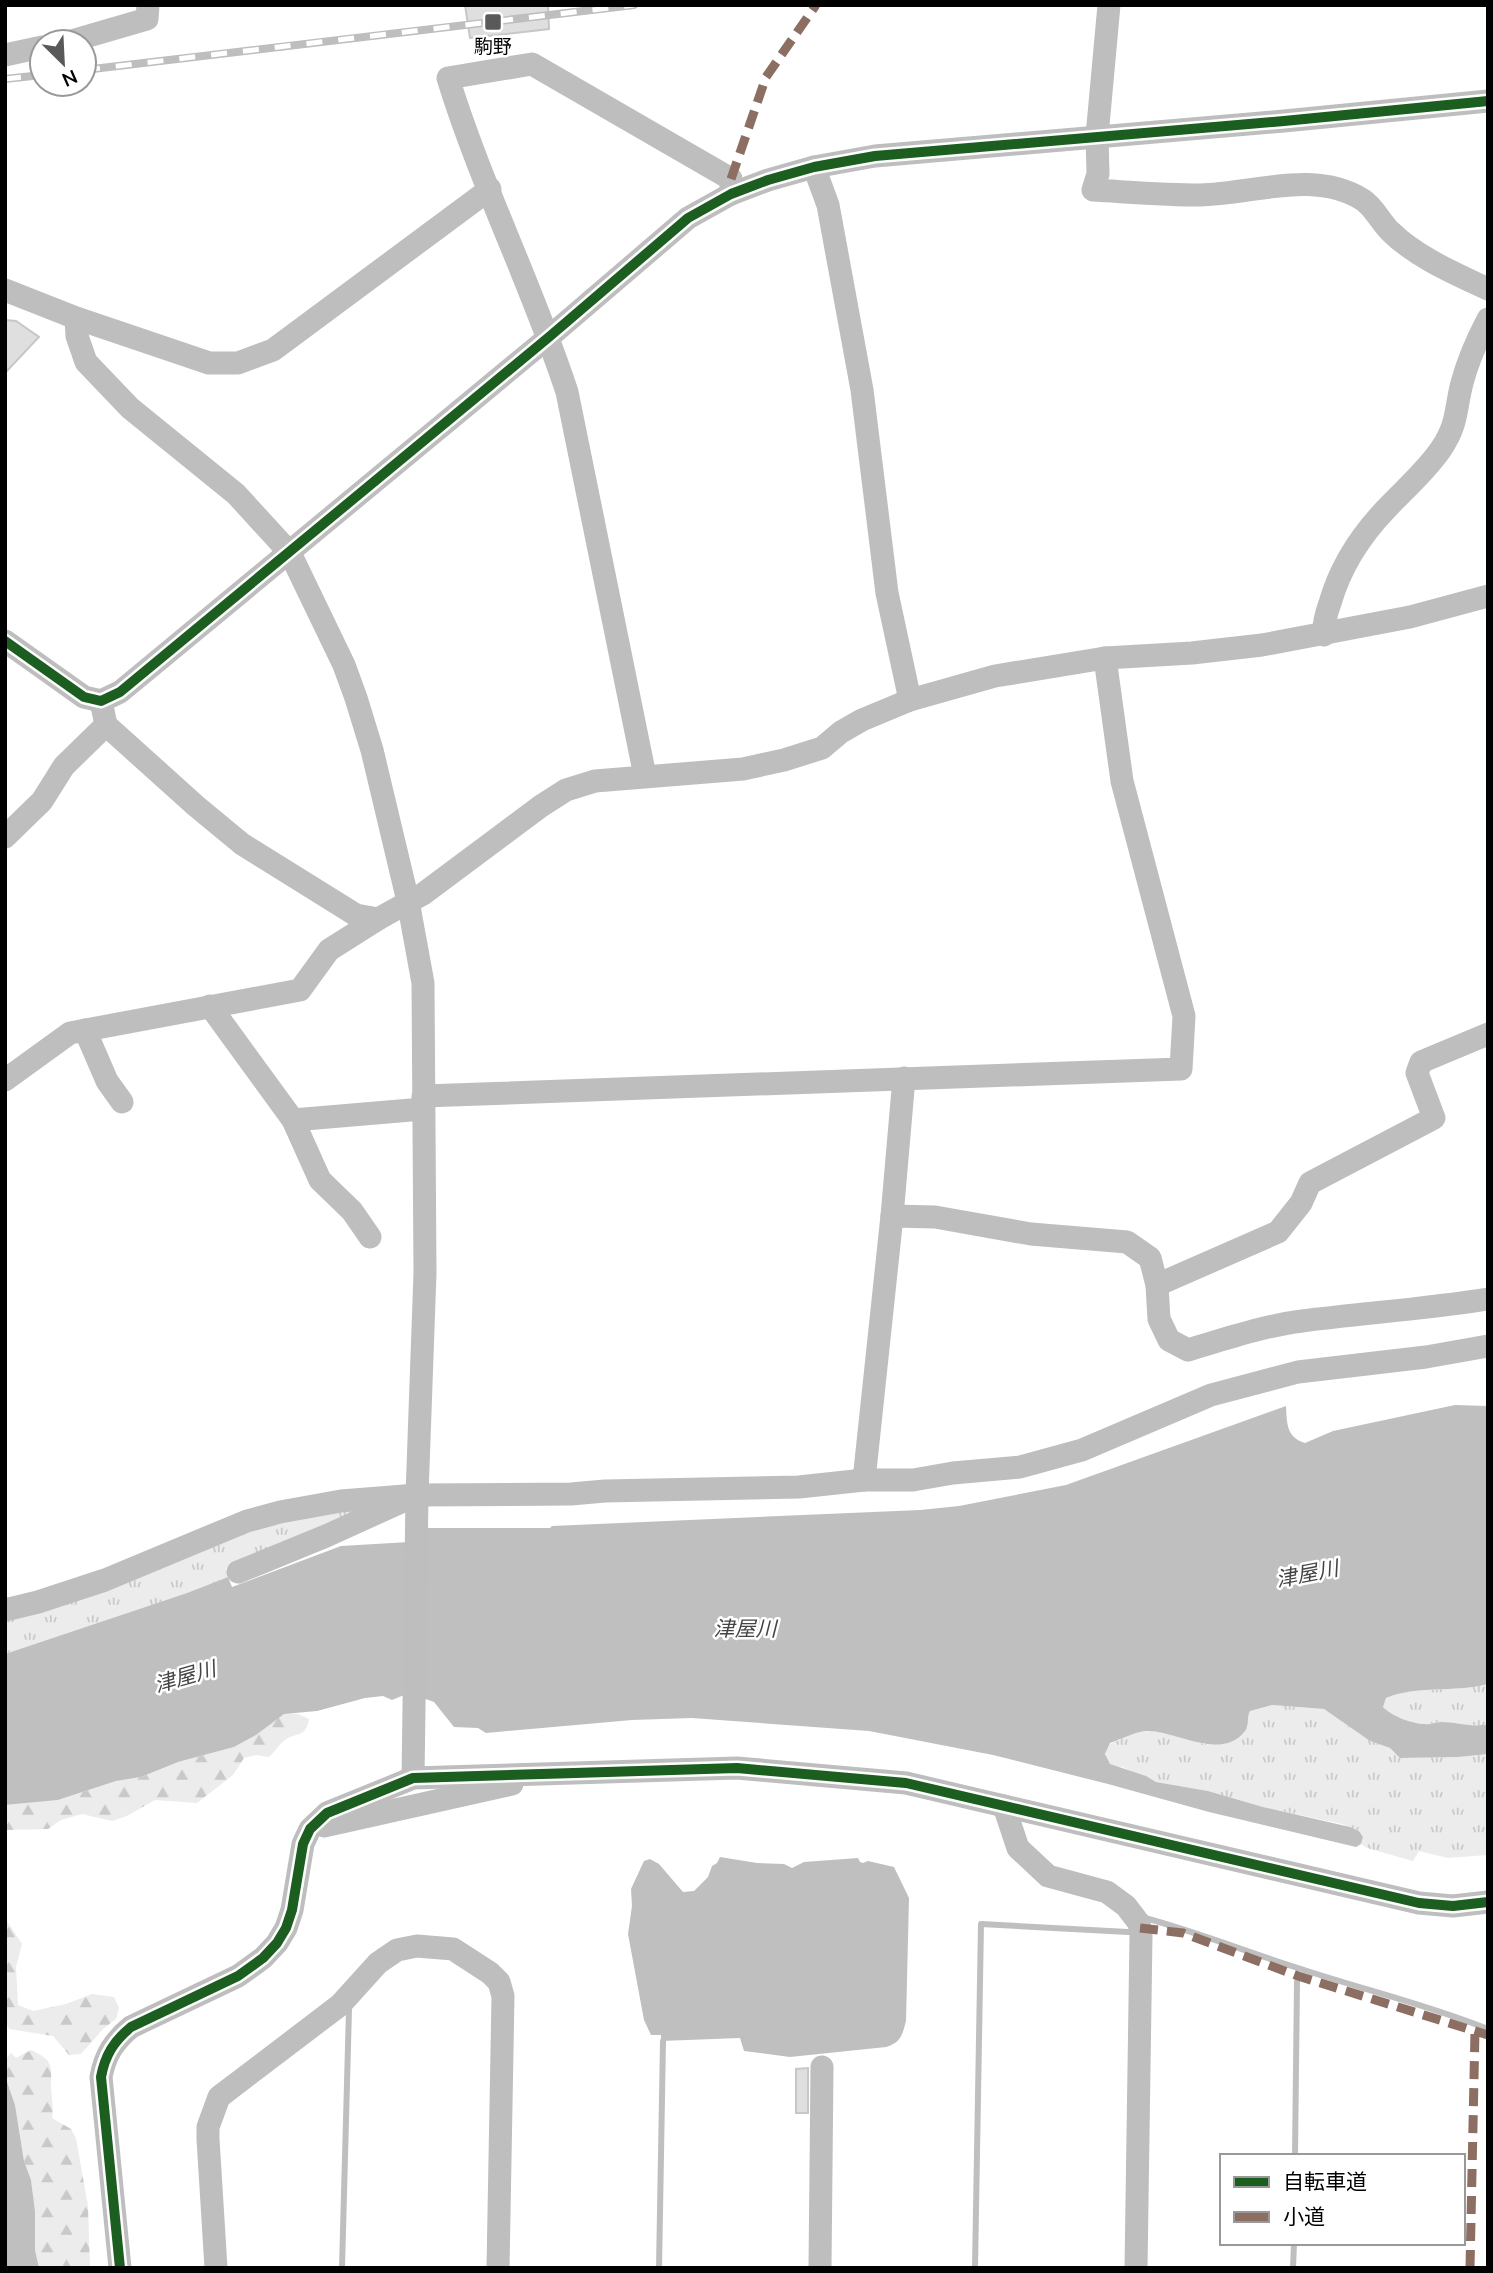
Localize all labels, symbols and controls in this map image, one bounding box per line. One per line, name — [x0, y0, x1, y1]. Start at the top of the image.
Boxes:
marker: 駒野 — [483, 12, 503, 32]
north arrow — [28, 28, 98, 98]
place label: 駒野 — [474, 34, 512, 60]
text: N — [58, 63, 81, 92]
water label: 津屋川 — [1273, 1554, 1343, 1594]
water label: 津屋川 — [714, 1615, 778, 1643]
water label: 津屋川 — [151, 1654, 221, 1699]
legend — [1220, 2154, 1465, 2245]
text: 自転車道 — [1283, 2168, 1367, 2196]
text: 小道 — [1283, 2203, 1325, 2231]

